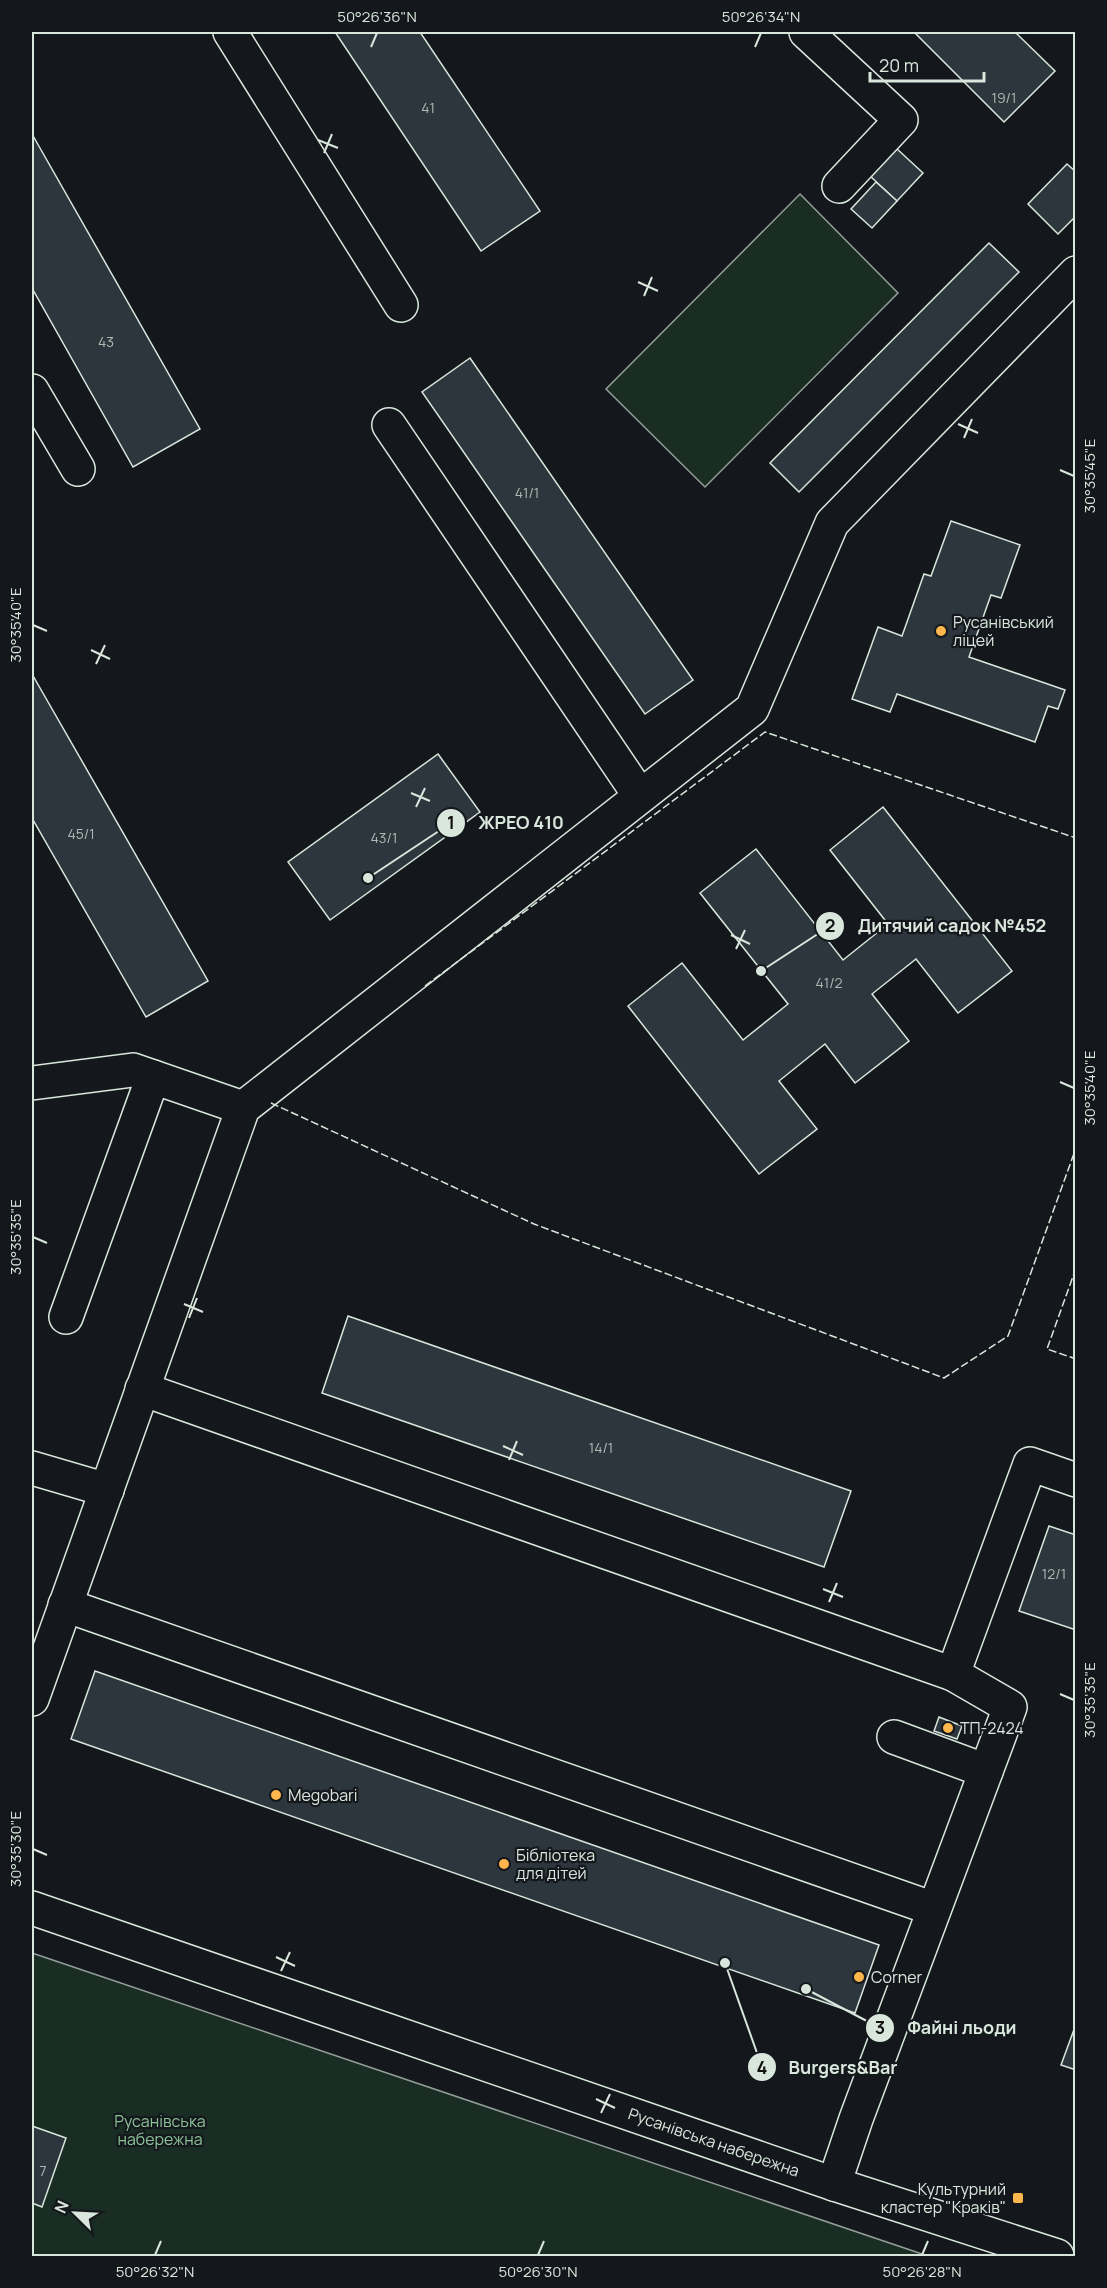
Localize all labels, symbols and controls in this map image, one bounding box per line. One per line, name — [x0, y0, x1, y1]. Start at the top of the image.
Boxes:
text: 50°26'36"N — [337, 6, 417, 27]
text: 50°26'34"N — [722, 6, 800, 27]
scale bar — [870, 45, 984, 83]
text: 20 m — [879, 53, 919, 77]
house number: 19/1 — [991, 88, 1017, 107]
house number: 41 — [421, 98, 435, 117]
house number: 43 — [98, 332, 114, 351]
text: 30°35'45"E — [1079, 439, 1100, 513]
house number: 41/1 — [515, 483, 539, 502]
text: 30°35'40"E — [5, 588, 26, 662]
place label: Русанівський ліцей — [953, 611, 1054, 651]
marker: Русанівський ліцей — [934, 624, 948, 638]
callout: ЖРЕО 410 — [436, 805, 576, 841]
text: 1 — [447, 810, 455, 834]
text: ЖРЕО 410 — [478, 810, 564, 834]
house number: 45/1 — [67, 824, 95, 843]
house number: 43/1 — [371, 828, 397, 847]
callout: Дитячий садок №452 — [815, 908, 1058, 944]
text: 2 — [825, 913, 835, 937]
text: Дитячий садок №452 — [858, 913, 1046, 937]
house number: 41/2 — [815, 973, 843, 992]
text: 30°35'40"E — [1079, 1051, 1100, 1125]
text: 30°35'35"E — [5, 1199, 26, 1275]
house number: 14/1 — [589, 1438, 613, 1457]
house number: 12/1 — [1042, 1564, 1066, 1583]
text: 30°35'35"E — [1079, 1662, 1100, 1738]
place label: ТП-2424 — [960, 1717, 1024, 1739]
marker: ТП-2424 — [941, 1721, 955, 1735]
place label: Megobari — [288, 1784, 358, 1806]
marker: Megobari — [269, 1788, 283, 1802]
text: 30°35'30"E — [5, 1811, 26, 1887]
place label: Бібліотека для дітей — [516, 1844, 595, 1884]
marker: Бібліотека для дітей — [497, 1857, 511, 1871]
place label: Corner — [871, 1966, 922, 1988]
marker: Corner — [852, 1970, 866, 1984]
callout: Файні льоди — [865, 2010, 1028, 2046]
text: 3 — [875, 2015, 885, 2039]
text: Файні льоди — [907, 2015, 1017, 2039]
callout: Burgers&Bar — [747, 2049, 910, 2085]
text: 4 — [757, 2055, 768, 2079]
text: Burgers&Bar — [789, 2055, 897, 2079]
street label: Русанівська набережна — [625, 2102, 803, 2182]
park label: Русанівська набережна — [114, 2110, 206, 2150]
house number: 7 — [39, 2161, 47, 2180]
place label: Культурний кластер "Краків" — [881, 2178, 1006, 2218]
north arrow — [45, 2183, 105, 2243]
marker: Культурний кластер "Краків" — [1011, 2191, 1025, 2205]
text: N — [49, 2197, 74, 2217]
text: 50°26'32"N — [116, 2261, 194, 2282]
text: 50°26'30"N — [498, 2261, 578, 2282]
text: 50°26'28"N — [882, 2261, 962, 2282]

